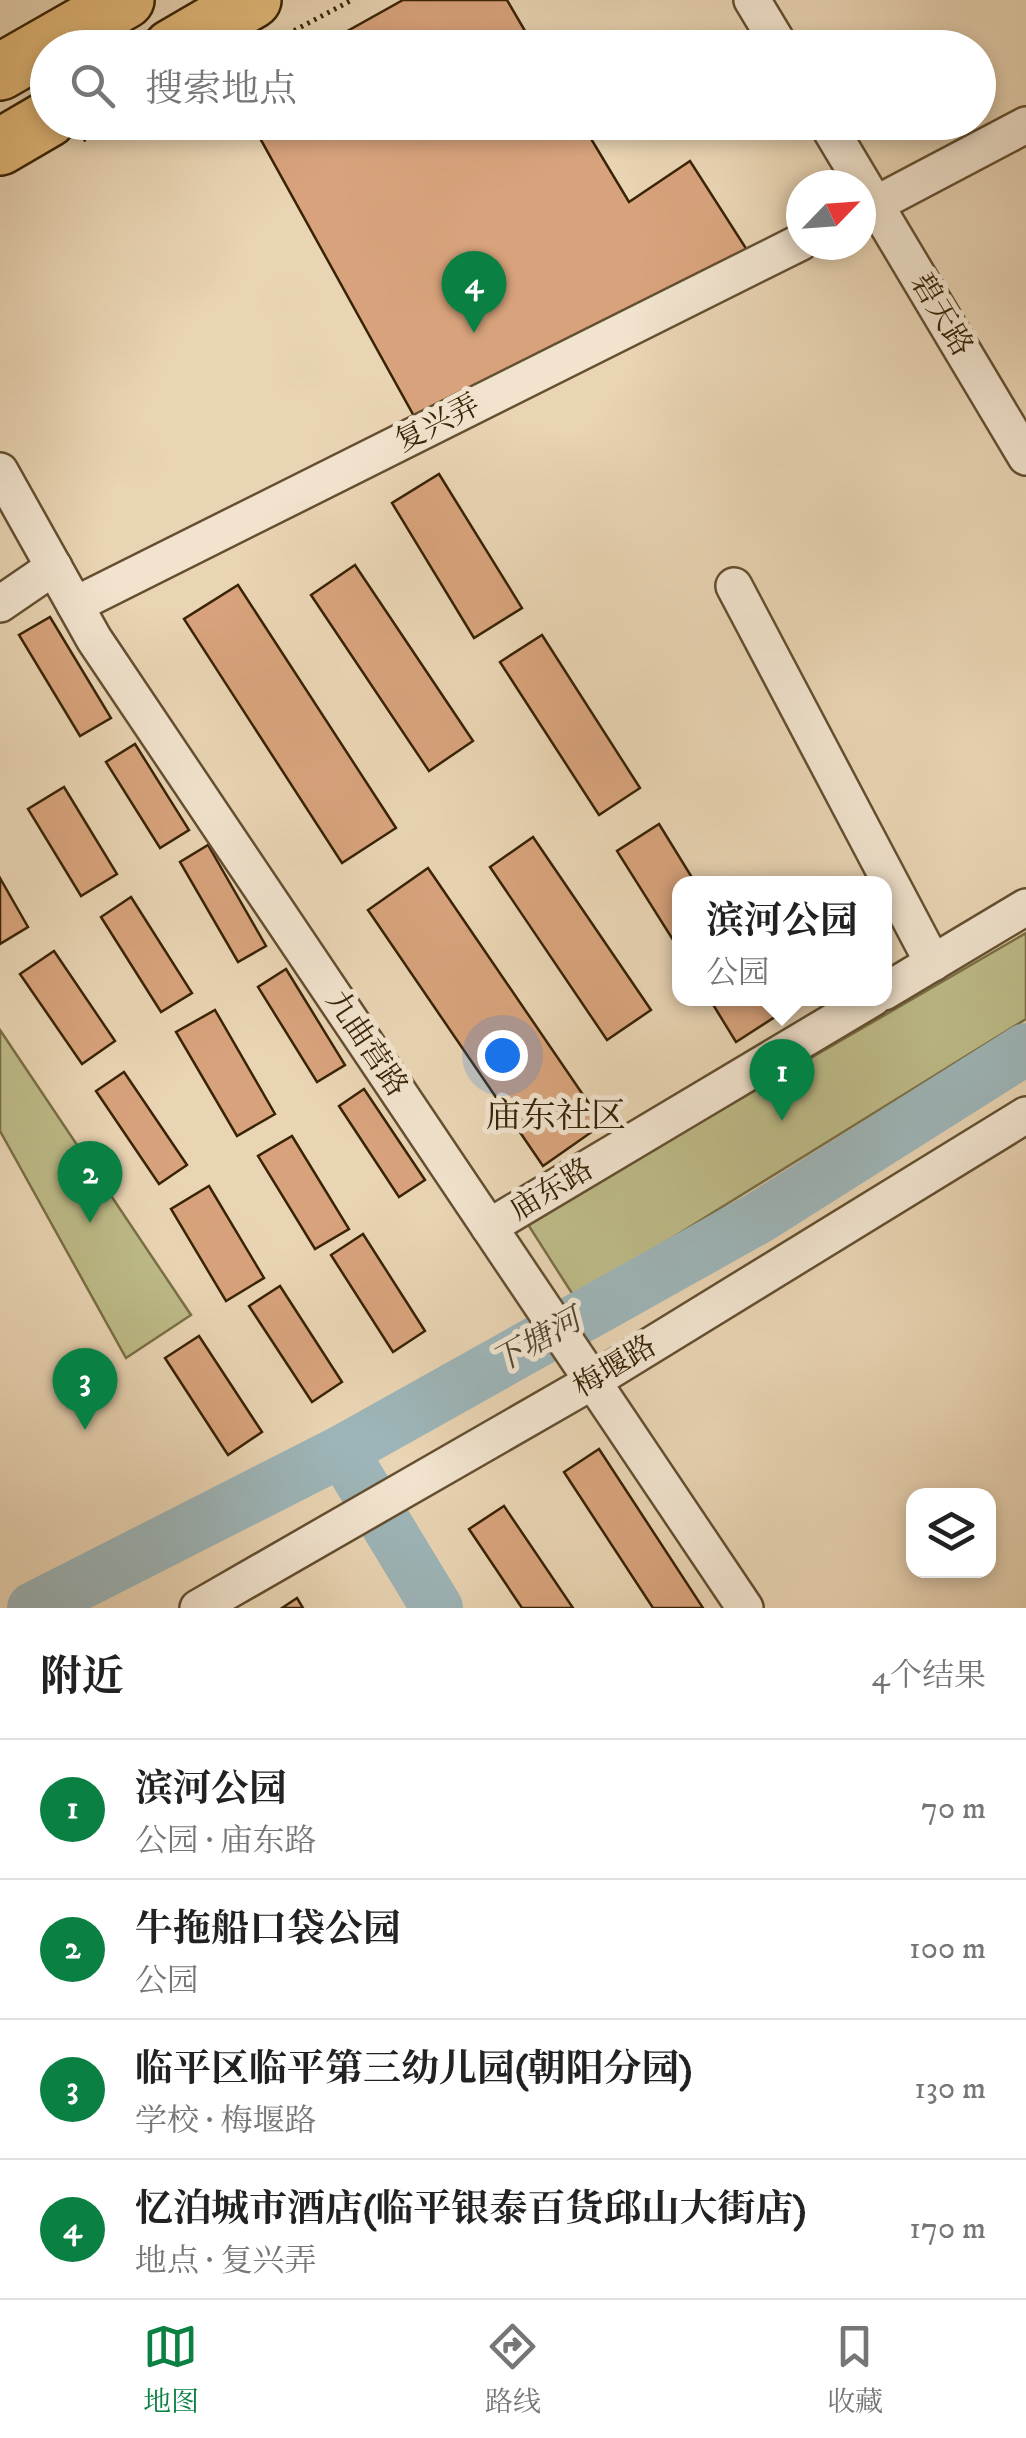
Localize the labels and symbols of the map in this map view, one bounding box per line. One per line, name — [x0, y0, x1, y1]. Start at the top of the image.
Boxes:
north arrow — [786, 170, 876, 260]
pin: 4 — [442, 250, 506, 333]
street label: 碧天路 — [902, 267, 980, 363]
street label: 复兴弄 — [390, 387, 486, 461]
street label: 九曲营路 — [317, 984, 415, 1104]
your location — [477, 1030, 528, 1081]
pin: 1 — [750, 1038, 814, 1121]
district label: 庙东社区 — [486, 1095, 626, 1139]
pin: 2 — [58, 1140, 122, 1223]
street label: 庙东路 — [504, 1151, 600, 1229]
water label: 下塘河 — [485, 1299, 593, 1383]
street label: 梅堰路 — [567, 1328, 663, 1406]
pin: 3 — [52, 1348, 118, 1430]

